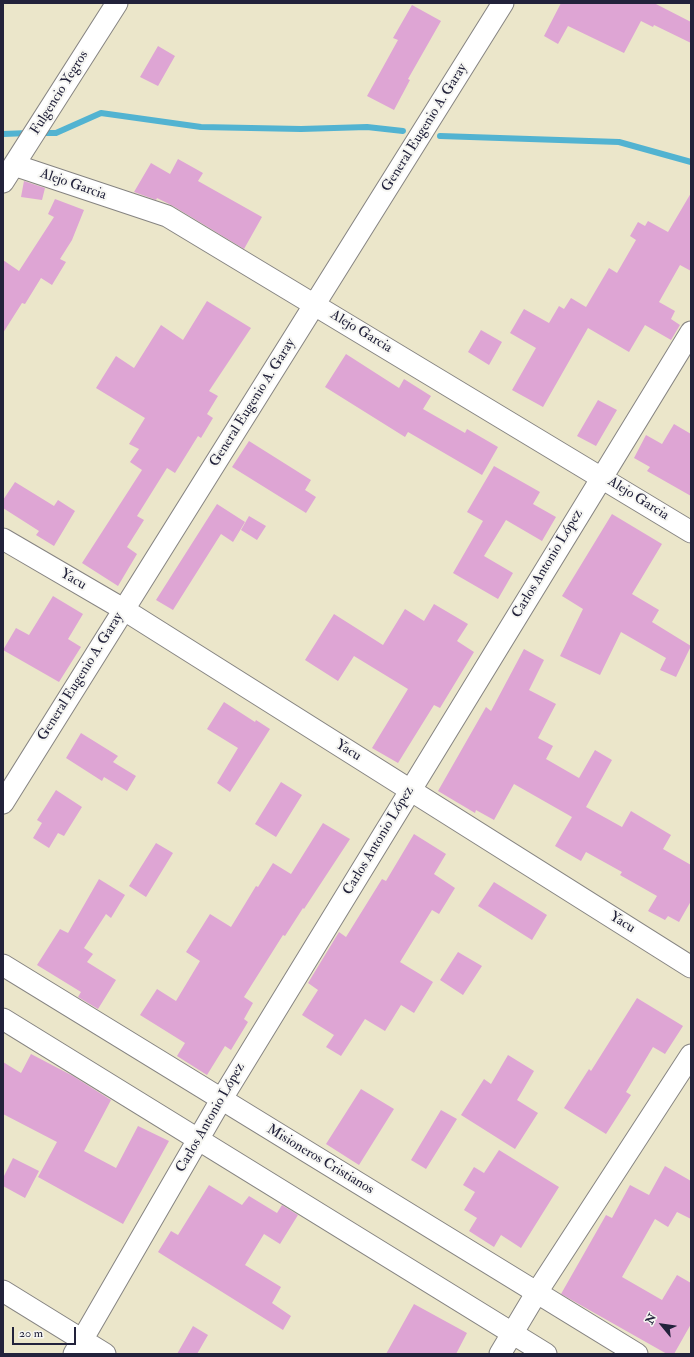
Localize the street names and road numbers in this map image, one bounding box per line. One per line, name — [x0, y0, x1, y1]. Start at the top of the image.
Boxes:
street label: Fulgencio Yegros — [27, 48, 93, 138]
street label: General Eugenio A. Garay — [379, 61, 471, 195]
street label: Alejo Garcia — [38, 166, 108, 204]
street label: Alejo Garcia — [327, 307, 395, 357]
street label: General Eugenio A. Garay — [207, 336, 299, 470]
street label: Alejo Garcia — [604, 474, 672, 524]
street label: Carlos Antonio López — [509, 507, 587, 621]
street label: Yacu — [57, 566, 89, 594]
street label: General Eugenio A. Garay — [35, 610, 127, 744]
street label: Yacu — [332, 737, 364, 765]
street label: Carlos Antonio López — [340, 784, 418, 898]
street label: Yacu — [606, 909, 638, 937]
street label: Carlos Antonio López — [173, 1060, 249, 1176]
street label: Misioneros Cristianos — [263, 1121, 377, 1199]

